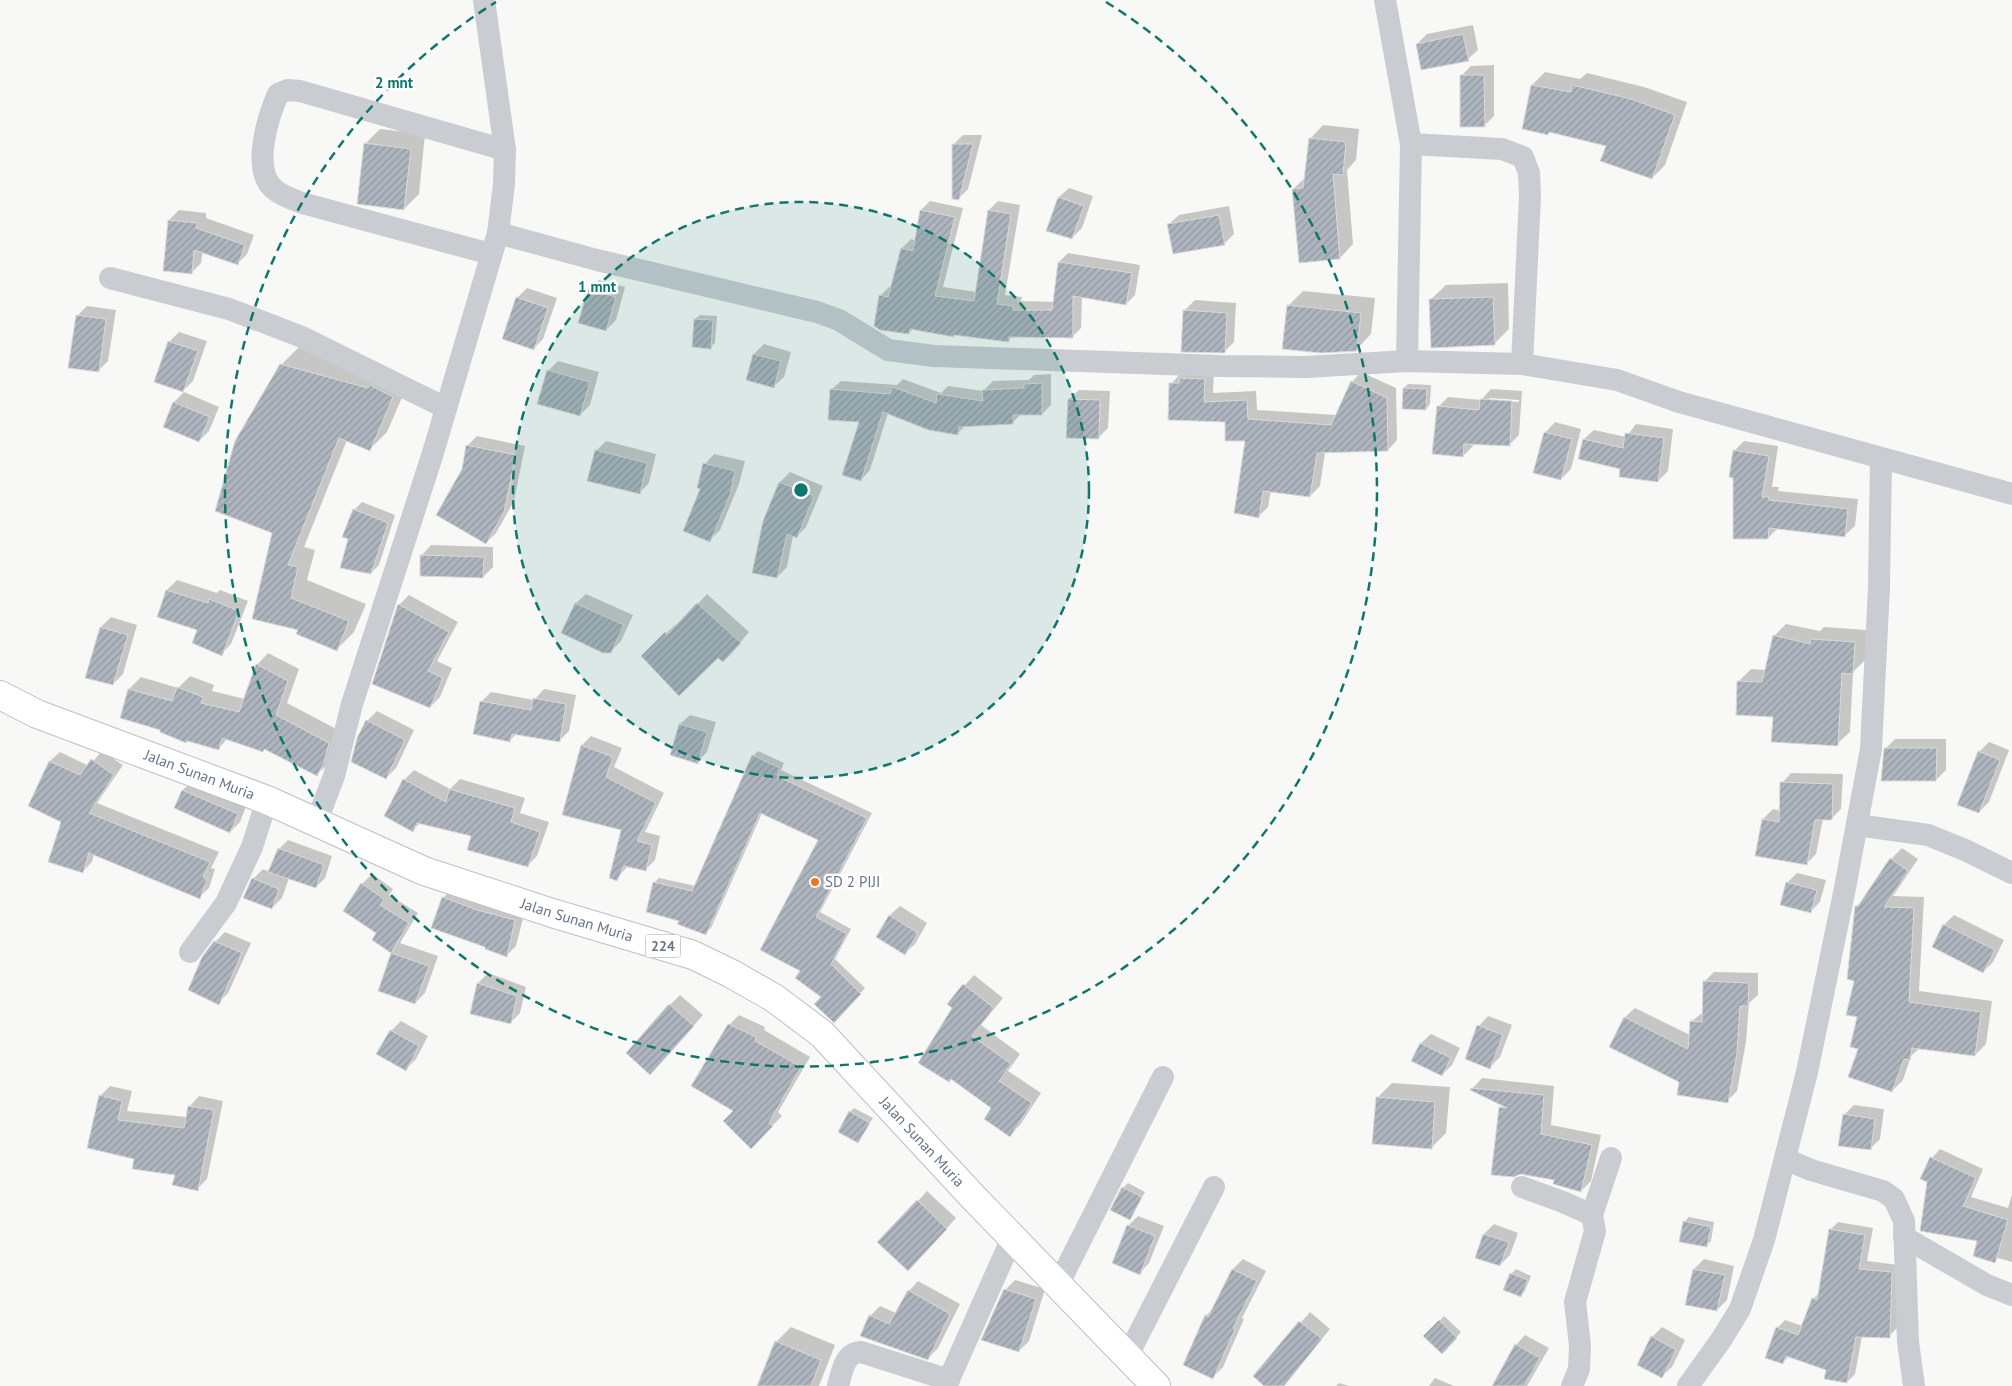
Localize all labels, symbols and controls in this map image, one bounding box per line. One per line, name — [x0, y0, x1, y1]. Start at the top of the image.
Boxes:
text: 2 mnt — [375, 73, 414, 92]
text: 1 mnt — [578, 277, 617, 296]
centre of rings — [792, 481, 810, 499]
street label: Jalan Sunan Muria — [141, 745, 257, 804]
place label: SD 2 PIJI — [825, 872, 880, 891]
marker: SD 2 PIJI — [809, 876, 821, 888]
street label: Jalan Sunan Muria — [517, 893, 635, 946]
road number: 224 — [646, 934, 680, 958]
street label: Jalan Sunan Muria — [875, 1092, 969, 1191]

